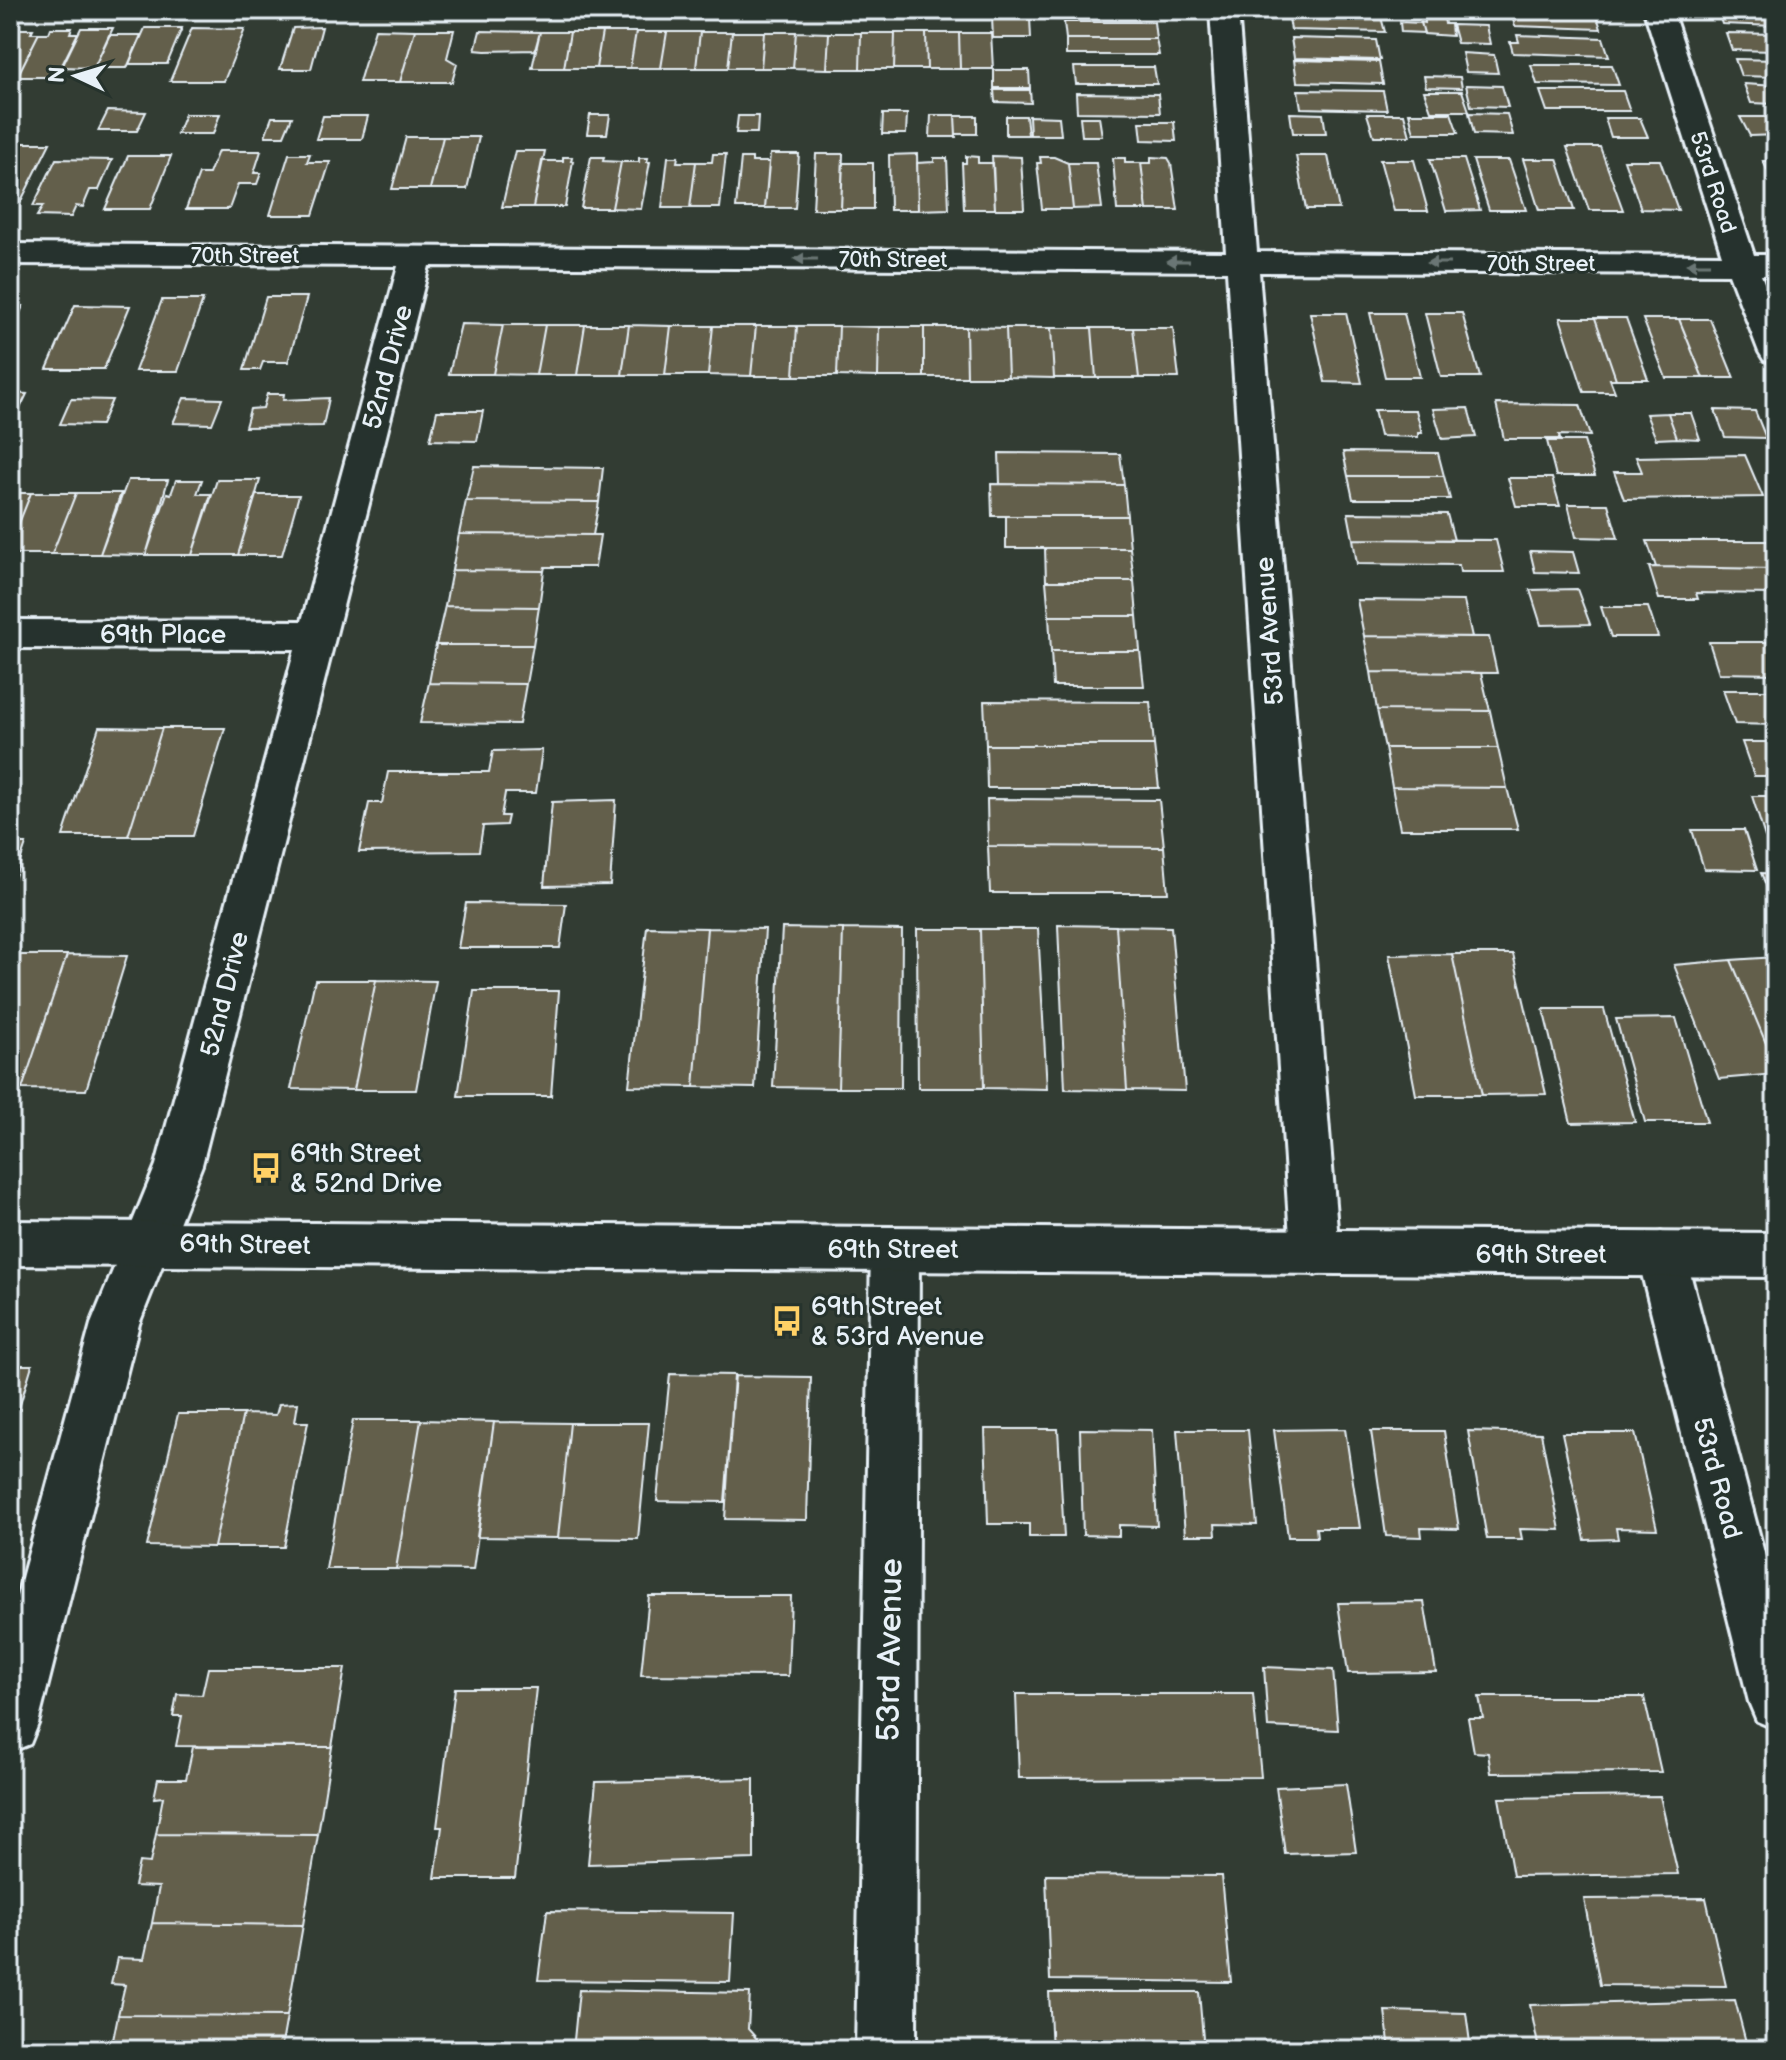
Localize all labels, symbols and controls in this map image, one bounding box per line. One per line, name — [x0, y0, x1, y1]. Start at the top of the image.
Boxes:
north arrow — [36, 36, 116, 116]
text: N — [44, 66, 72, 84]
street label: 53rd Road — [1683, 128, 1742, 237]
street label: 70th Street — [191, 243, 300, 270]
street label: 70th Street — [839, 247, 948, 274]
street label: 70th Street — [1487, 251, 1596, 278]
one-way arrow — [793, 253, 818, 265]
one-way arrow — [1165, 255, 1190, 268]
one-way arrow — [1425, 257, 1450, 269]
one-way arrow — [1685, 258, 1710, 270]
street label: 52nd Drive — [357, 302, 420, 433]
street label: 53rd Avenue — [1250, 556, 1291, 706]
street label: 69th Place — [100, 620, 226, 651]
street label: 52nd Drive — [195, 929, 256, 1060]
place label: 69th Street & 52nd Drive — [290, 1139, 442, 1200]
bus stop icon: 69th Street & 52nd Drive — [249, 1151, 283, 1185]
street label: 69th Street — [179, 1229, 311, 1262]
street label: 69th Street — [827, 1235, 959, 1266]
street label: 69th Street — [1475, 1240, 1607, 1271]
place label: 69th Street & 53rd Avenue — [811, 1292, 984, 1353]
bus stop icon: 69th Street & 53rd Avenue — [770, 1304, 804, 1338]
street label: 53rd Road — [1685, 1414, 1748, 1543]
street label: 53rd Avenue — [869, 1558, 912, 1742]

